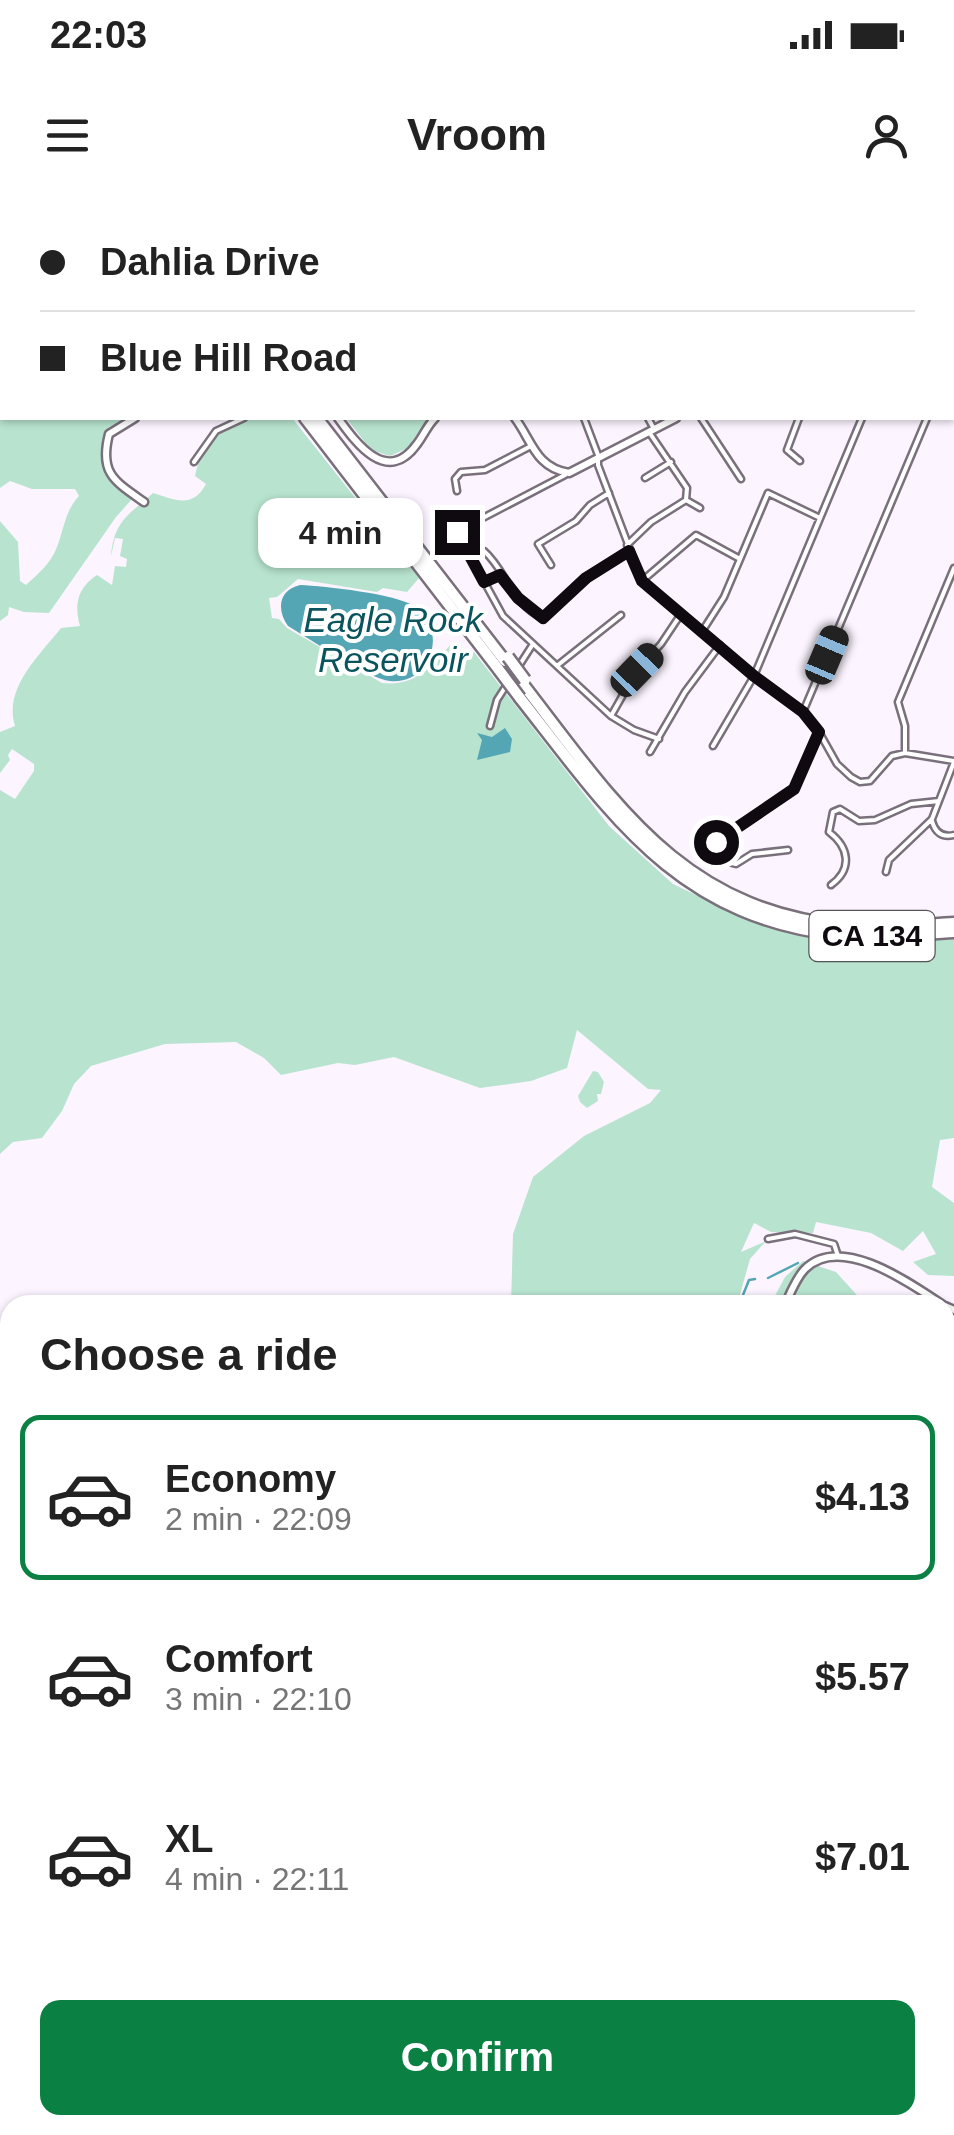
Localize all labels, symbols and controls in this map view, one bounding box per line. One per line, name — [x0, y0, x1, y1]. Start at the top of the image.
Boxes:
text: 22:03 — [50, 14, 147, 56]
icon: menu — [40, 108, 95, 163]
icon: person — [859, 108, 914, 163]
text: Vroom — [407, 109, 547, 160]
text: Dahlia Drive — [100, 241, 320, 283]
text: Blue Hill Road — [100, 337, 358, 379]
callout: 4 min — [257, 497, 422, 567]
route end — [435, 510, 480, 555]
text: 4 min — [299, 515, 382, 551]
water label: Eagle Rock Reservoir — [304, 600, 484, 679]
car — [801, 622, 853, 688]
car — [605, 638, 669, 702]
route start — [694, 820, 739, 865]
road number: CA 134 — [810, 911, 934, 961]
text: Choose a ride — [40, 1329, 338, 1380]
icon: car — [45, 1453, 135, 1543]
text: Economy — [165, 1458, 336, 1500]
text: $4.13 — [815, 1476, 910, 1518]
text: 2 min · 22:09 — [165, 1501, 352, 1537]
icon: car — [45, 1633, 135, 1723]
text: Comfort — [165, 1638, 313, 1680]
text: $5.57 — [815, 1656, 910, 1698]
text: 3 min · 22:10 — [165, 1681, 352, 1717]
icon: car — [45, 1813, 135, 1903]
text: XL — [165, 1818, 214, 1860]
text: $7.01 — [815, 1836, 910, 1878]
text: 4 min · 22:11 — [165, 1861, 349, 1897]
button: Confirm — [40, 2000, 915, 2115]

